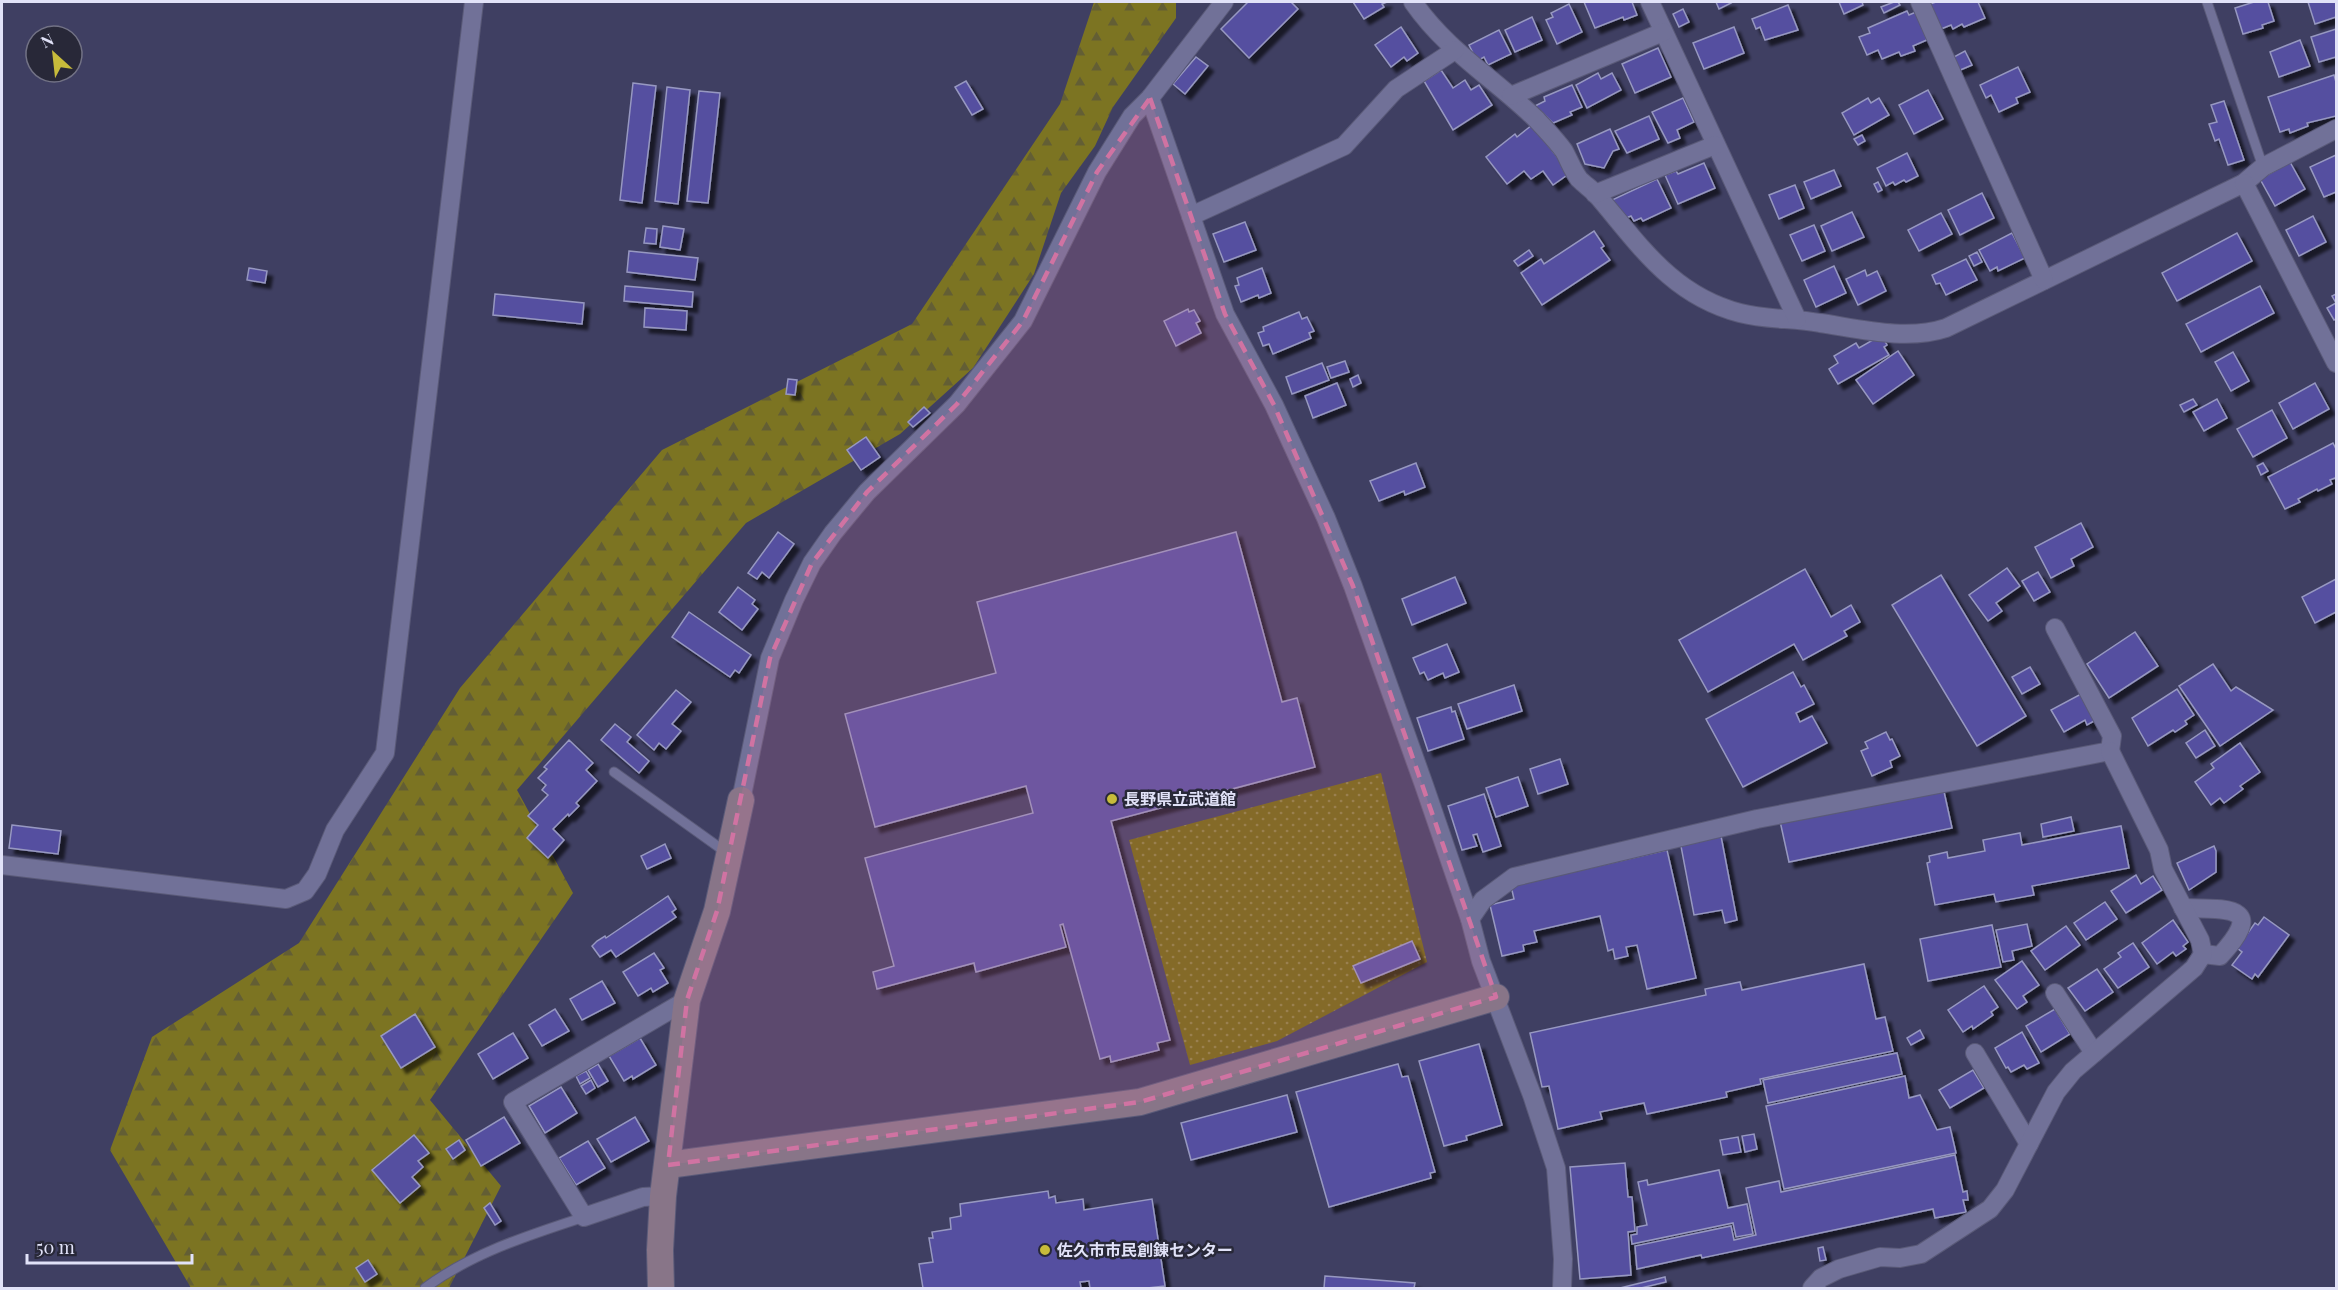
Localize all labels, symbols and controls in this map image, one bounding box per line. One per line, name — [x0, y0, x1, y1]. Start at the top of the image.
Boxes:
north arrow — [24, 24, 84, 84]
text: N — [37, 28, 57, 52]
place label: 長野県立武道館 — [1124, 788, 1236, 809]
marker: 長野県立武道館 — [1105, 792, 1119, 806]
scale bar — [27, 1227, 192, 1265]
text: 50 m — [36, 1235, 75, 1259]
place label: 佐久市市民創錬センター — [1056, 1239, 1233, 1260]
marker: 佐久市市民創錬センター — [1038, 1243, 1052, 1257]

